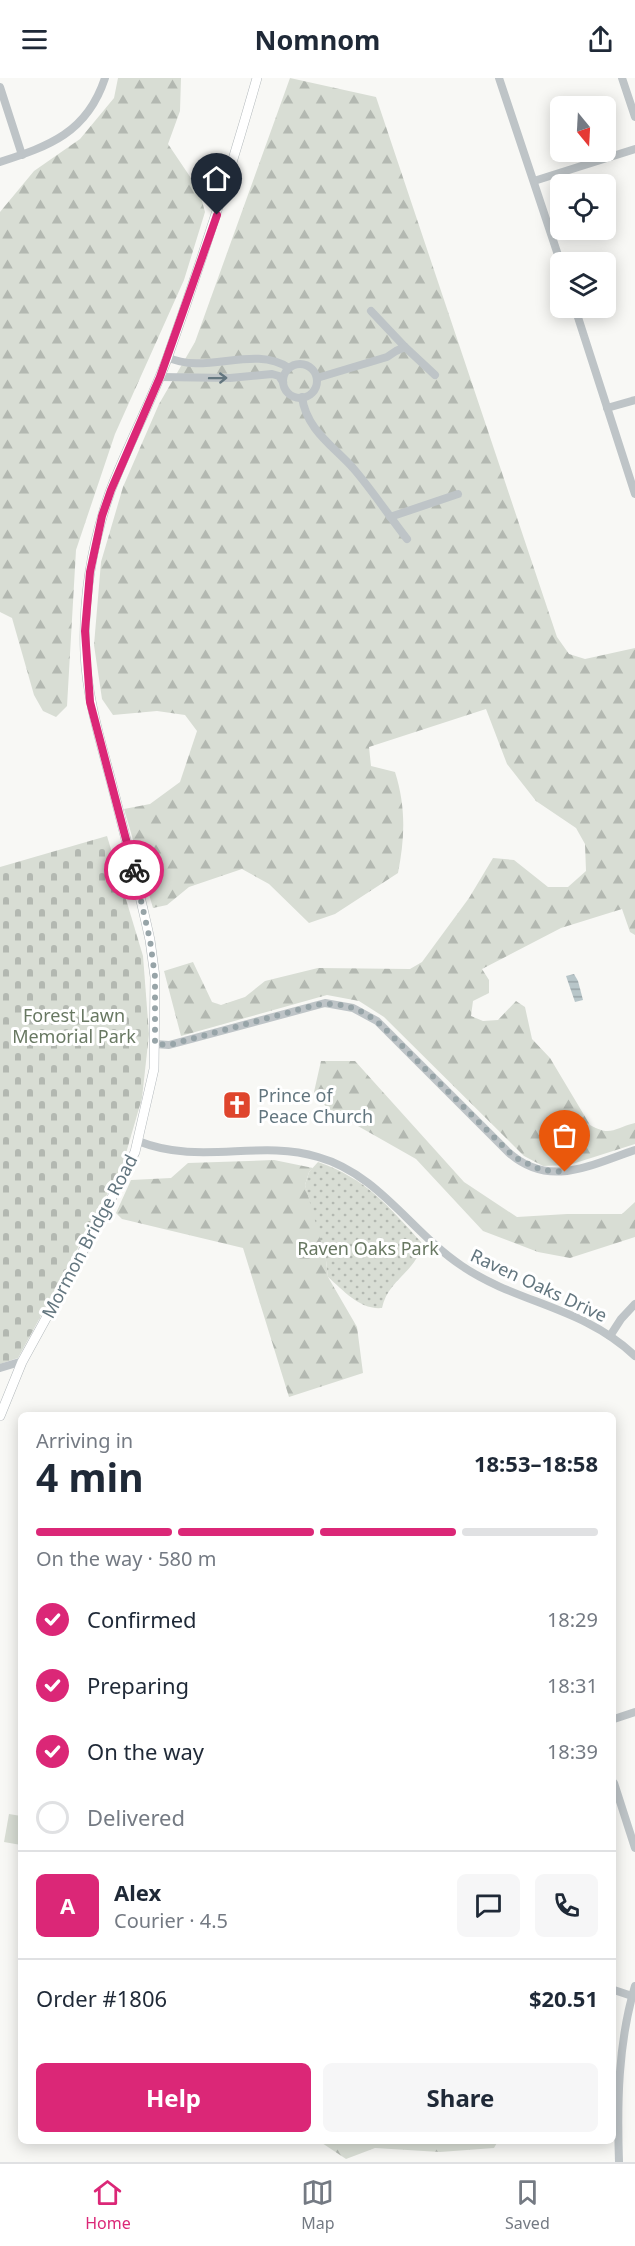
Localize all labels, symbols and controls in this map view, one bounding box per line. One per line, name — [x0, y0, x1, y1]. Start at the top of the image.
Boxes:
text: Nomnom — [255, 21, 380, 58]
icon: menu — [18, 23, 51, 56]
icon: share — [584, 23, 617, 56]
north arrow — [550, 96, 616, 162]
map controls — [550, 96, 616, 318]
pin — [191, 153, 242, 215]
icon: home — [200, 162, 233, 195]
button: locate — [550, 174, 616, 240]
button: layers — [550, 252, 616, 318]
one-way arrow — [207, 372, 227, 384]
courier — [104, 840, 164, 900]
icon: bike — [118, 854, 151, 887]
park label: Forest Lawn Memorial Park — [12, 1003, 136, 1048]
place label: Prince of Peace Church — [258, 1083, 373, 1128]
church icon: Prince of Peace Church — [221, 1089, 253, 1121]
pin — [539, 1110, 590, 1172]
icon: bag — [548, 1119, 581, 1152]
street label: Mormon Bridge Road — [36, 1150, 142, 1322]
park label: Raven Oaks Park — [297, 1236, 439, 1260]
street label: Raven Oaks Drive — [467, 1243, 611, 1327]
text: Arriving in — [36, 1427, 133, 1454]
text: 18:53–18:58 — [474, 1448, 598, 1478]
text: 4 min — [36, 1450, 143, 1503]
text: On the way · 580 m — [36, 1545, 216, 1572]
icon: check — [36, 1603, 69, 1636]
text: Confirmed — [87, 1604, 197, 1634]
text: 18:29 — [547, 1606, 598, 1633]
icon: check — [36, 1669, 69, 1702]
text: Preparing — [87, 1670, 189, 1700]
text: 18:31 — [547, 1672, 598, 1699]
icon: check — [36, 1735, 69, 1768]
text: On the way — [87, 1736, 204, 1766]
text: 18:39 — [547, 1738, 598, 1765]
text: Delivered — [87, 1802, 185, 1832]
button: chat — [457, 1874, 520, 1937]
button: phone — [535, 1874, 598, 1937]
text: Alex — [114, 1877, 161, 1907]
text: A — [60, 1890, 75, 1920]
text: Courier · 4.5 — [114, 1907, 228, 1934]
text: Order #1806 — [36, 1983, 167, 2013]
text: $20.51 — [529, 1983, 598, 2013]
button: Help — [36, 2063, 311, 2132]
button: Share — [323, 2063, 598, 2132]
tab: Home — [85, 2176, 131, 2234]
tab: Map — [301, 2176, 335, 2234]
tab: Saved — [505, 2176, 550, 2234]

